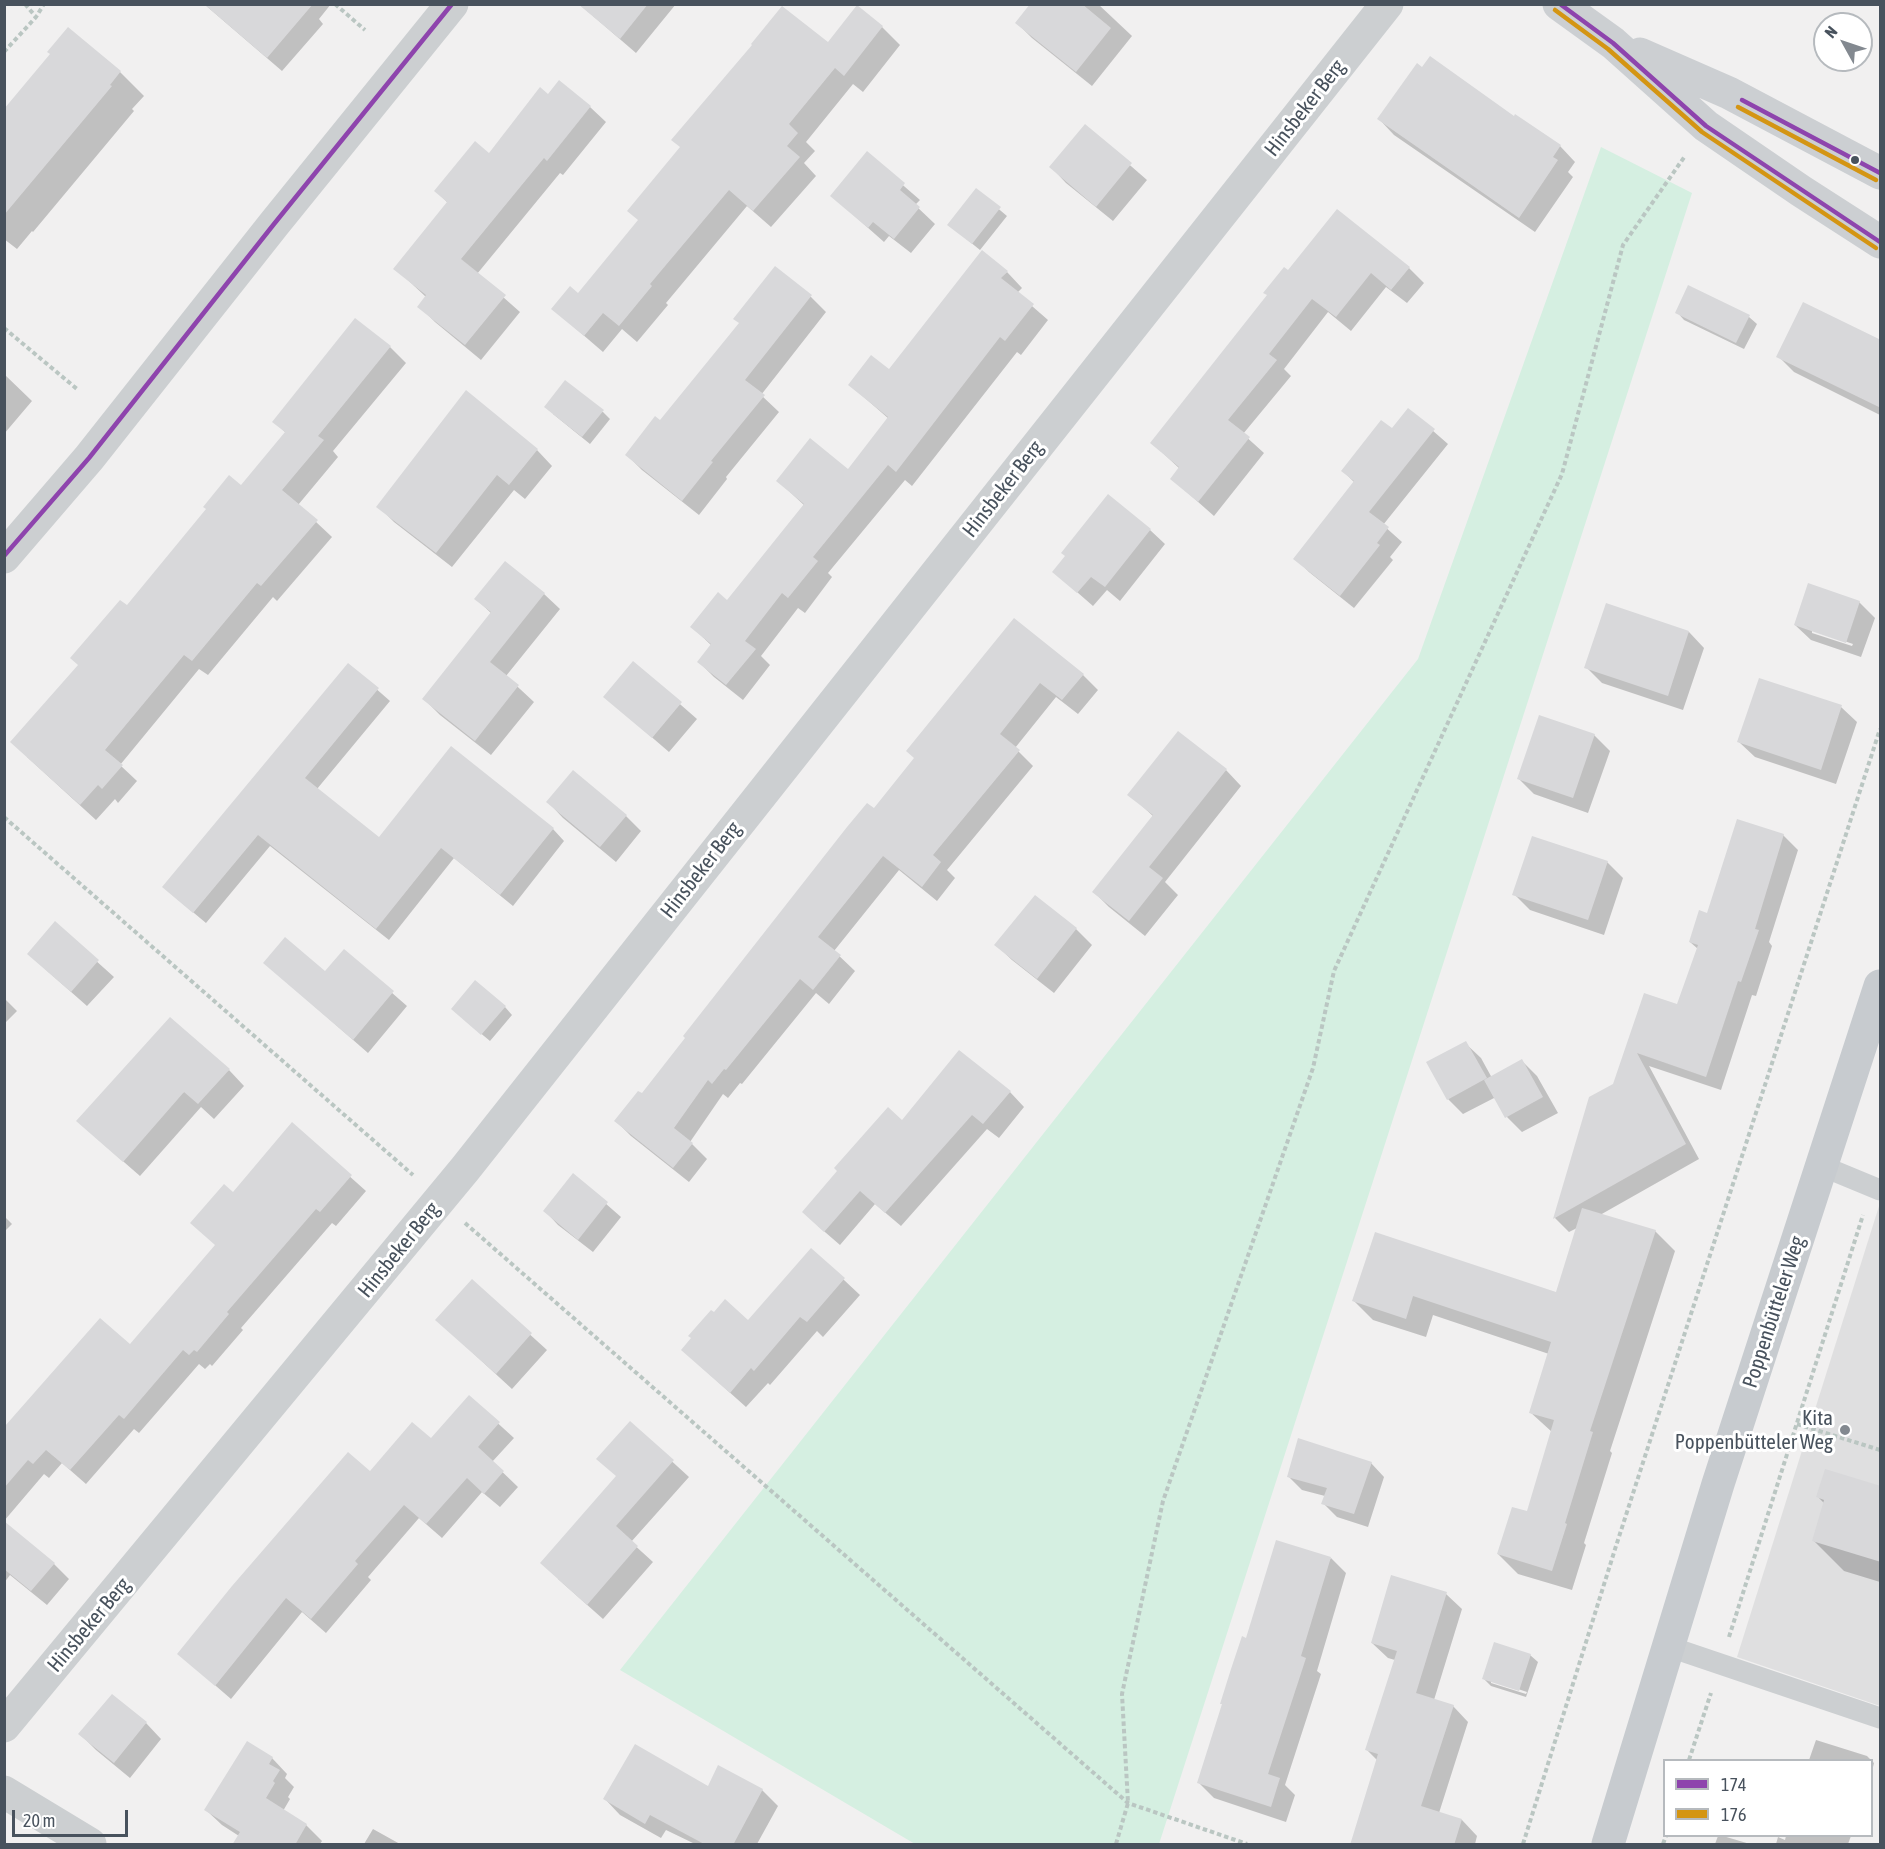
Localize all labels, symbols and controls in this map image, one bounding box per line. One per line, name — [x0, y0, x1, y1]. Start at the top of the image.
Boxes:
north arrow — [1813, 12, 1873, 72]
text: N — [1821, 22, 1841, 41]
street label: Hinsbeker Berg — [1259, 55, 1351, 161]
unlabelled marker — [1849, 154, 1861, 166]
street label: Hinsbeker Berg — [957, 436, 1049, 542]
street label: Hinsbeker Berg — [655, 817, 747, 923]
street label: Hinsbeker Berg — [353, 1197, 445, 1303]
street label: Poppenbütteler Weg — [1738, 1233, 1810, 1391]
place label: Kita Poppenbütteler Weg — [1675, 1405, 1833, 1455]
marker: Kita Poppenbütteler Weg — [1838, 1423, 1852, 1437]
street label: Hinsbeker Berg — [42, 1573, 136, 1677]
legend — [1663, 1759, 1873, 1837]
text: 174 — [1721, 1774, 1746, 1795]
scale bar — [15, 1798, 130, 1836]
text: 176 — [1721, 1804, 1746, 1825]
text: 20 m — [23, 1810, 55, 1831]

